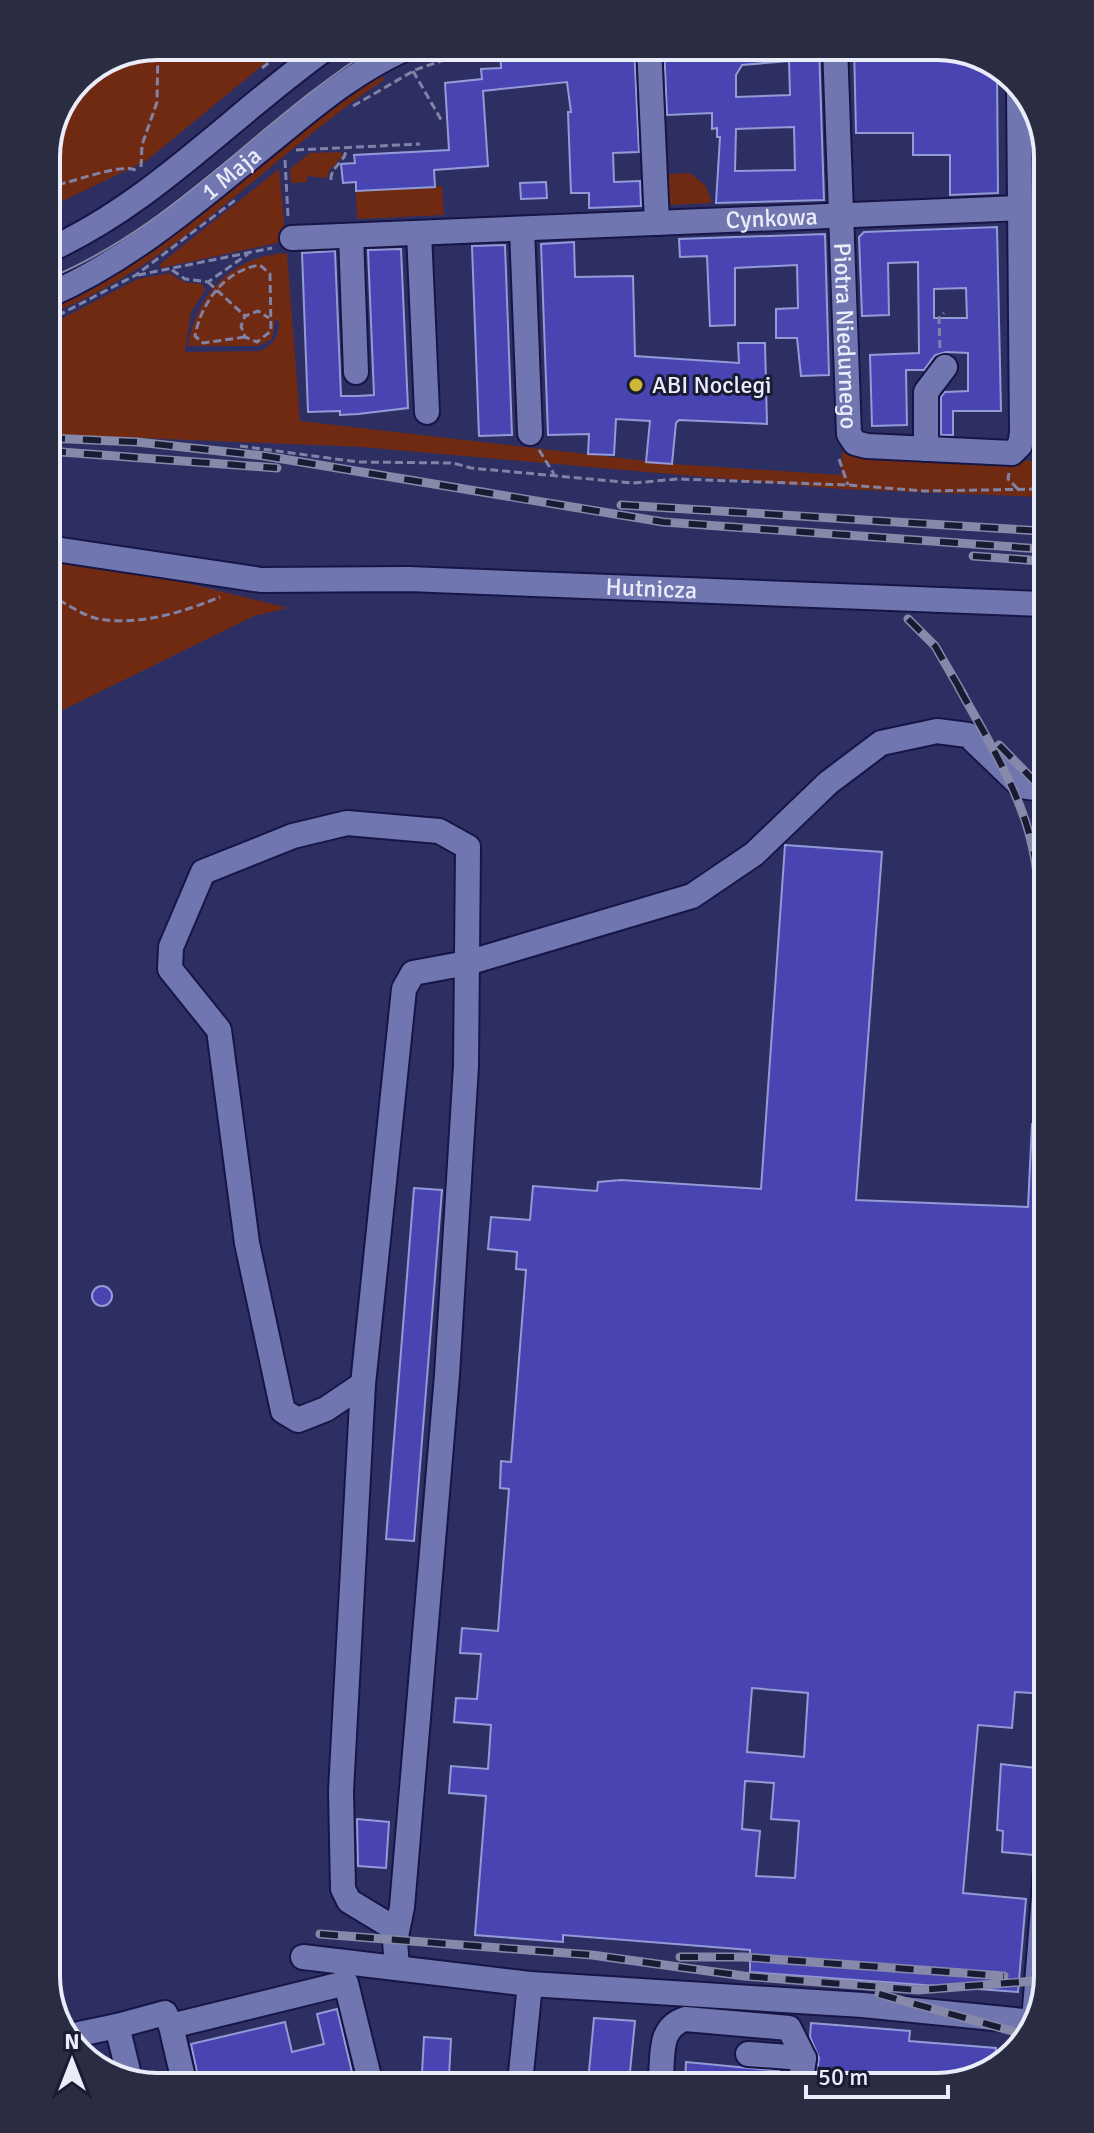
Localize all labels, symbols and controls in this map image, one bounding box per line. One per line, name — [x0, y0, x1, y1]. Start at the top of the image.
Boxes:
street label: 1 Maja — [195, 140, 267, 207]
street label: Cynkowa — [725, 201, 818, 235]
street label: Piotra Niedurnego — [827, 242, 864, 430]
place label: ABI Noclegi — [652, 370, 772, 400]
marker: ABI Noclegi — [627, 376, 645, 394]
street label: Hutnicza — [605, 572, 698, 605]
north arrow — [32, 2021, 112, 2101]
text: N — [64, 2028, 80, 2055]
scale bar — [806, 2049, 948, 2099]
text: 50 m — [818, 2062, 868, 2092]

